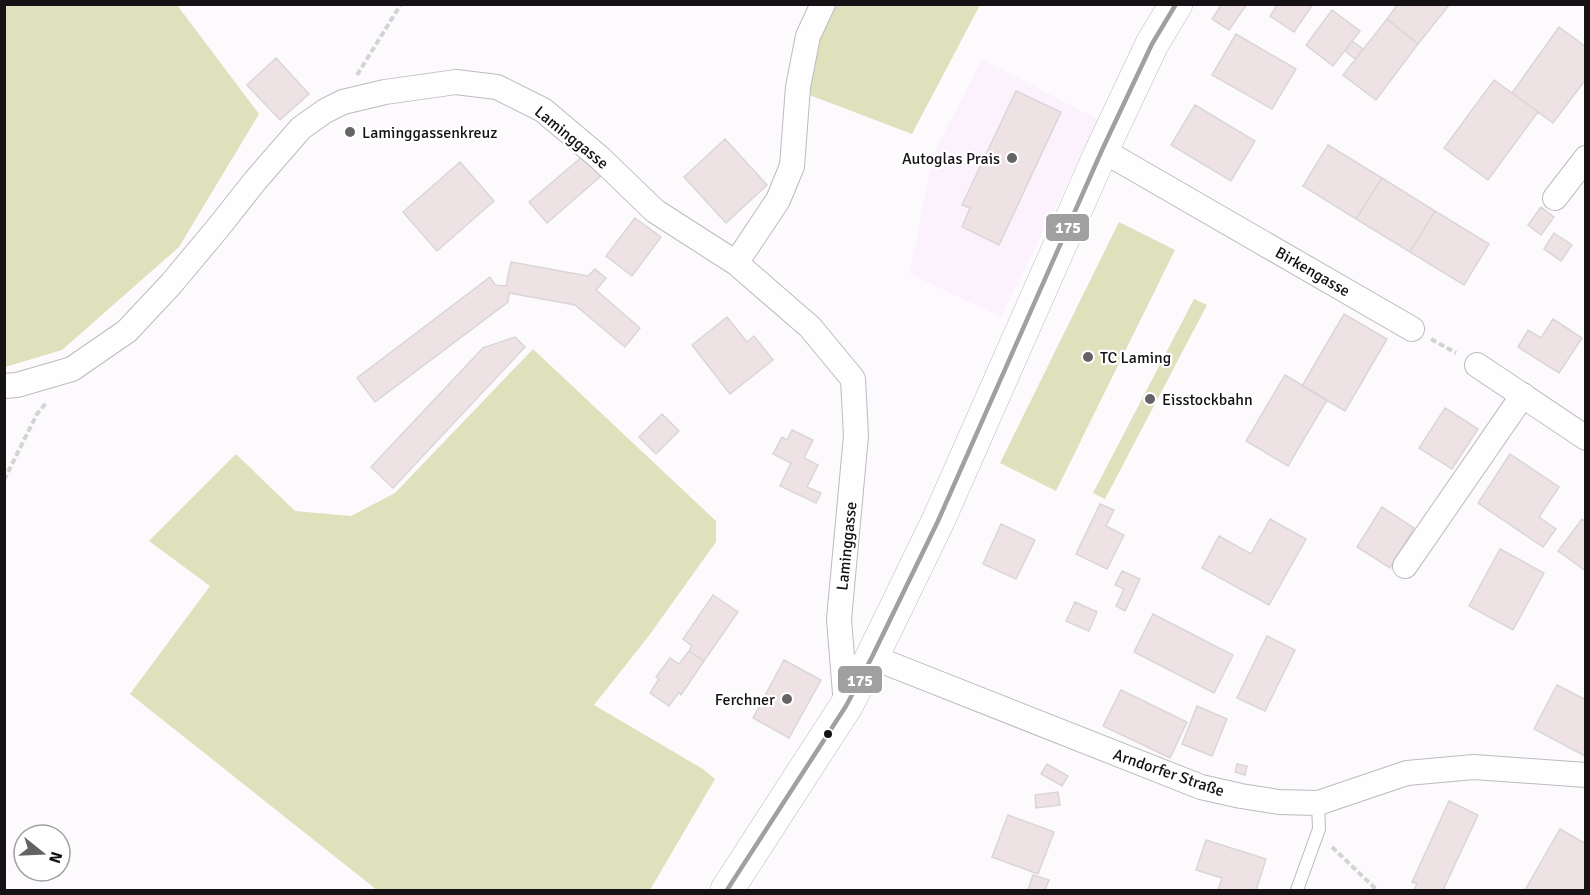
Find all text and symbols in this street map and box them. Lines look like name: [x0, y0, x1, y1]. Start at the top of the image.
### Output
street label: Laminggasse: [530, 102, 612, 174]
place label: Laminggassenkreuz: [362, 123, 497, 143]
marker: Laminggassenkreuz: [343, 125, 357, 139]
place label: Autoglas Prais: [902, 149, 1000, 169]
marker: Autoglas Prais: [1005, 151, 1019, 165]
line badge: 175: [1045, 213, 1090, 242]
text: 175: [1055, 218, 1081, 238]
street label: Birkengasse: [1272, 242, 1353, 301]
place label: TC Laming: [1100, 348, 1171, 368]
marker: TC Laming: [1081, 350, 1095, 364]
place label: Eisstockbahn: [1162, 390, 1253, 410]
marker: Eisstockbahn: [1143, 392, 1157, 406]
street label: Laminggasse: [832, 501, 862, 591]
line badge: 175: [837, 665, 883, 694]
text: 175: [847, 671, 873, 691]
place label: Ferchner: [715, 690, 775, 710]
marker: Ferchner: [780, 692, 794, 706]
unlabelled marker: [822, 728, 834, 740]
street label: Arndorfer Straße: [1110, 745, 1227, 801]
north arrow: [12, 823, 72, 883]
text: N: [44, 849, 67, 866]

